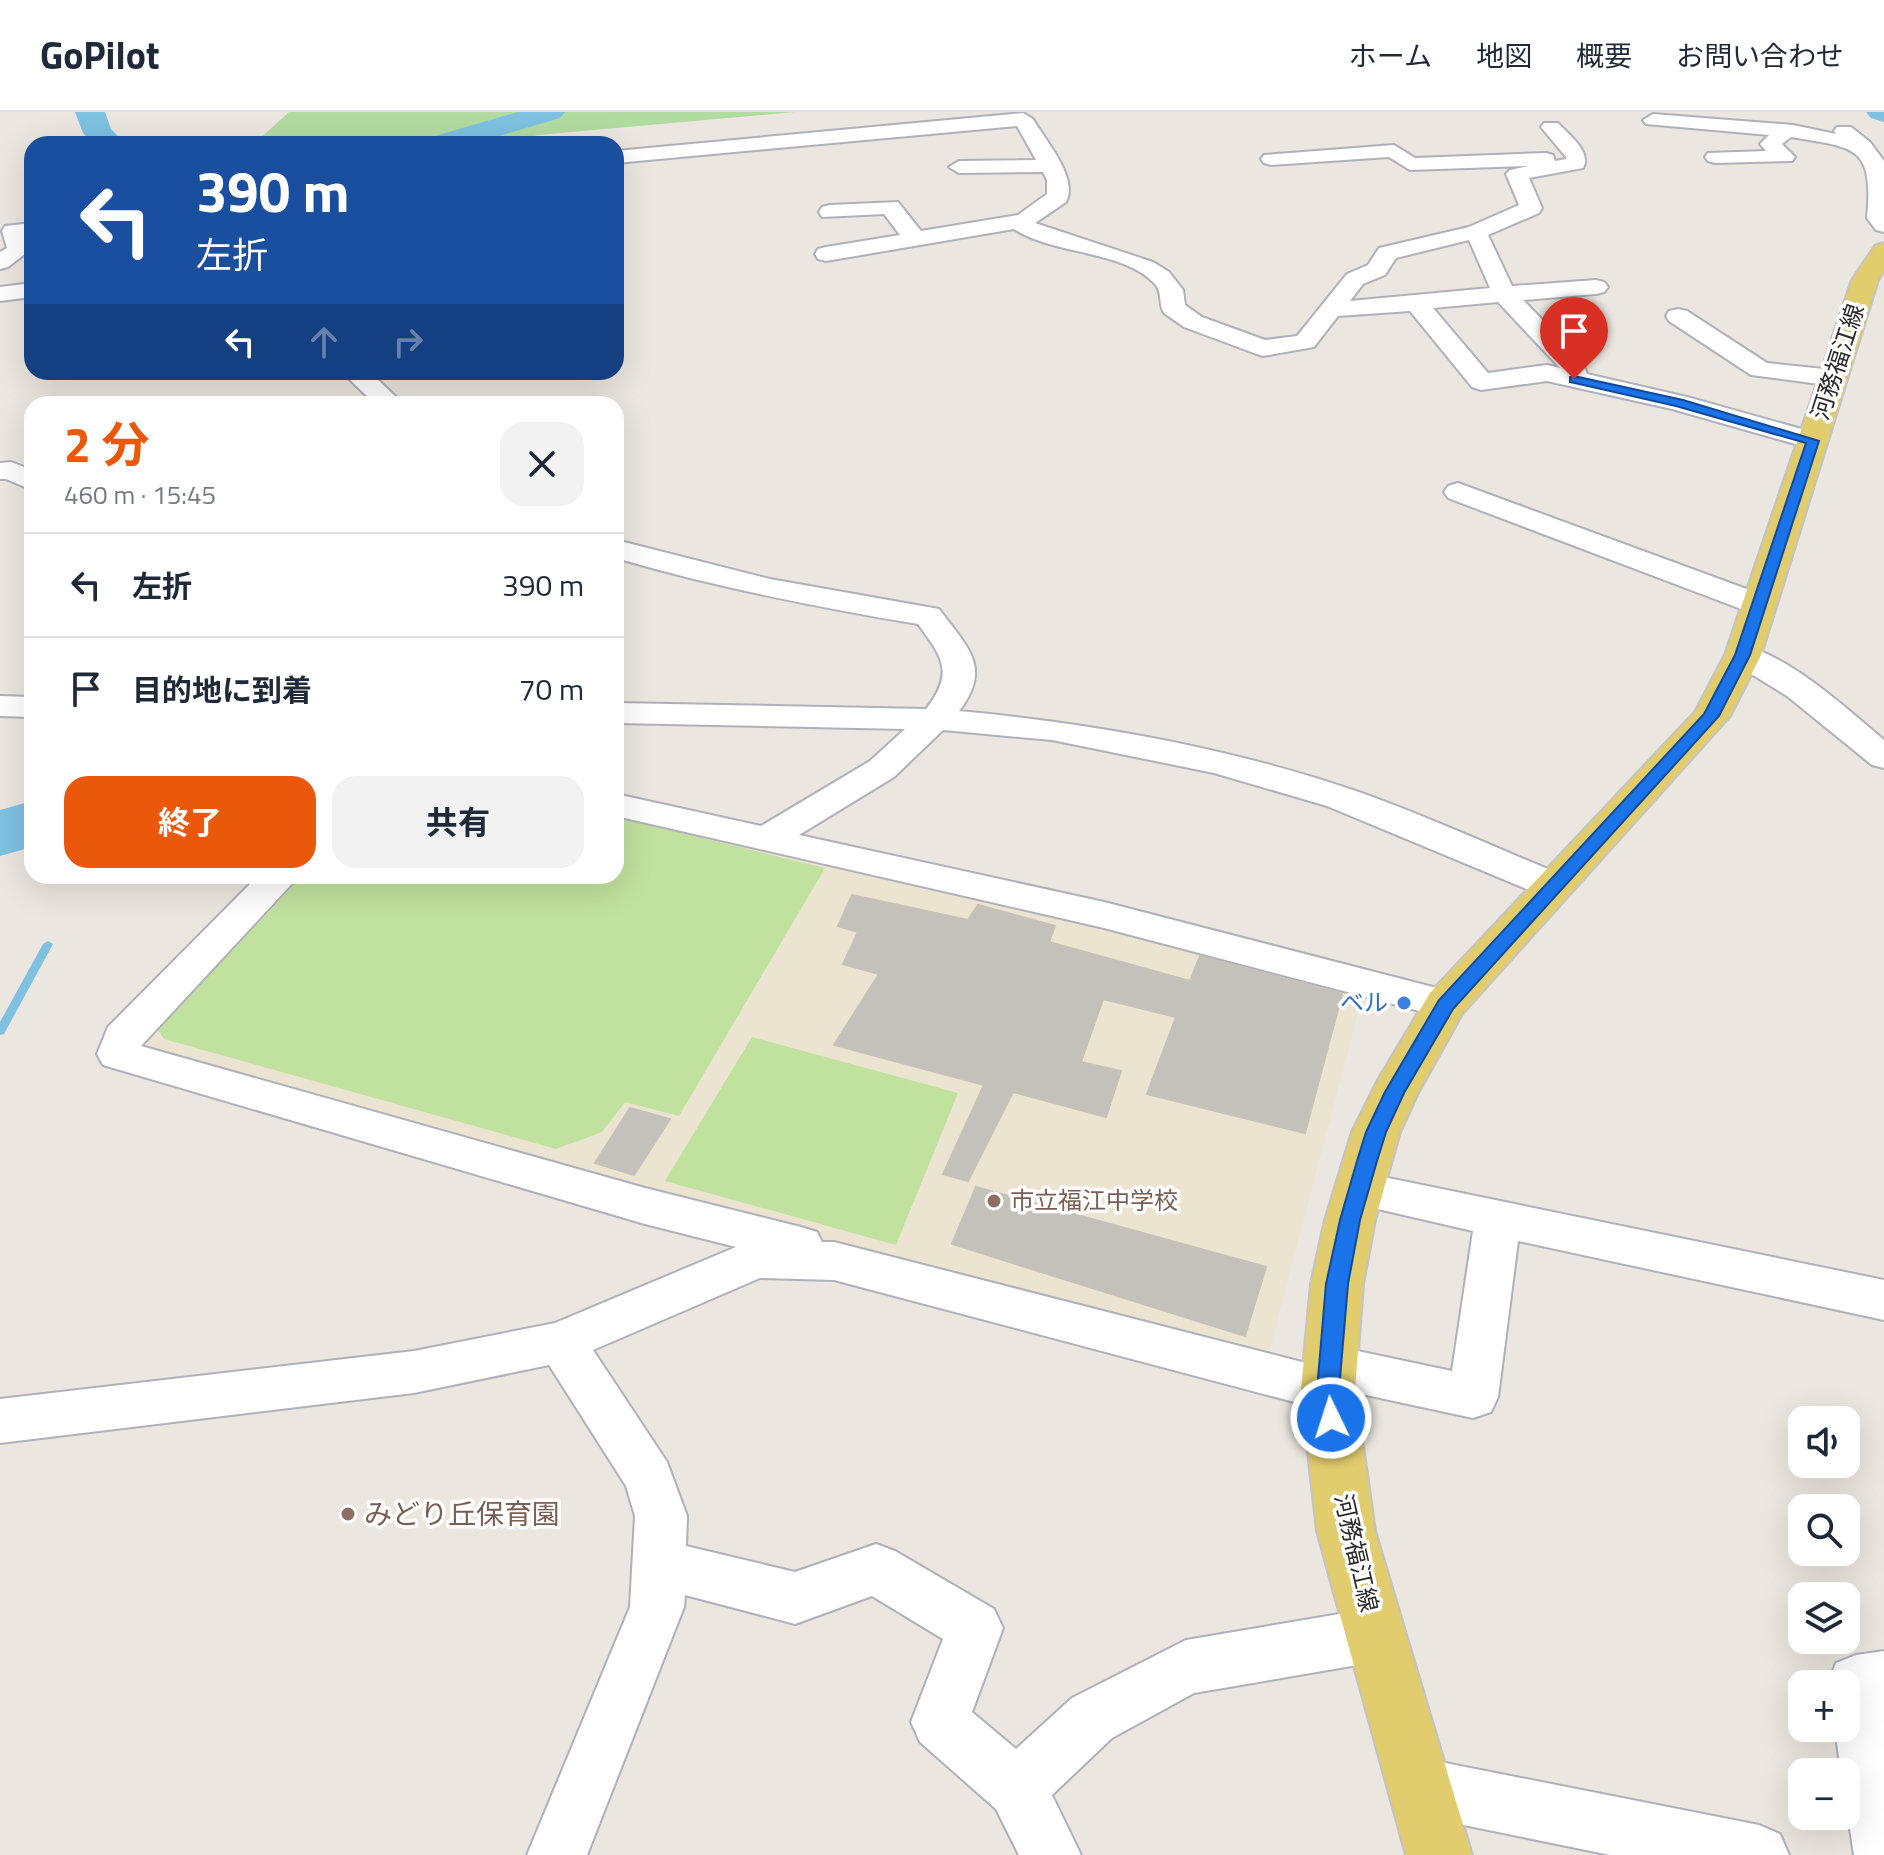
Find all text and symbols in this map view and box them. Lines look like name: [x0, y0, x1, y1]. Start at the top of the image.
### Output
text: GoPilot: [40, 26, 160, 84]
text: ホーム: [1349, 34, 1432, 77]
text: 地図: [1476, 34, 1532, 77]
text: 概要: [1576, 34, 1632, 77]
text: お問い合わせ: [1676, 34, 1844, 77]
text: 390 m: [196, 149, 349, 234]
icon: left: [64, 168, 168, 272]
text: 左折: [196, 227, 268, 282]
pin: [1540, 297, 1608, 379]
street label: 河務福江線: [1801, 299, 1873, 424]
icon: arrive: [1552, 309, 1596, 353]
icon: left: [218, 320, 262, 364]
icon: ahead: [302, 320, 346, 364]
icon: right: [386, 320, 430, 364]
text: 2 分: [64, 408, 149, 481]
button: close: [500, 422, 584, 506]
text: 460 m · 15:45: [64, 475, 216, 514]
text: 390 m: [502, 562, 584, 608]
icon: left: [64, 563, 108, 607]
text: 左折: [132, 563, 192, 609]
text: 70 m: [519, 666, 584, 712]
icon: arrive: [64, 667, 108, 711]
text: 目的地に到着: [132, 667, 312, 713]
button: 終了: [64, 776, 316, 868]
button: 共有: [332, 776, 584, 868]
place label: ベル: [1340, 984, 1388, 1020]
marker: ベル: [1395, 994, 1413, 1012]
place label: 市立福江中学校: [1010, 1182, 1178, 1218]
marker: 市立福江中学校: [985, 1192, 1003, 1210]
position arrow: [1289, 1376, 1373, 1460]
map controls: [1788, 1406, 1860, 1830]
button: sound: [1788, 1406, 1860, 1478]
street label: 河務福江線: [1326, 1490, 1388, 1615]
place label: みどり丘保育園: [364, 1492, 560, 1535]
button: search: [1788, 1494, 1860, 1566]
marker: みどり丘保育園: [339, 1505, 357, 1523]
button: layers: [1788, 1582, 1860, 1654]
button: +: [1788, 1670, 1860, 1742]
button: −: [1788, 1758, 1860, 1830]

